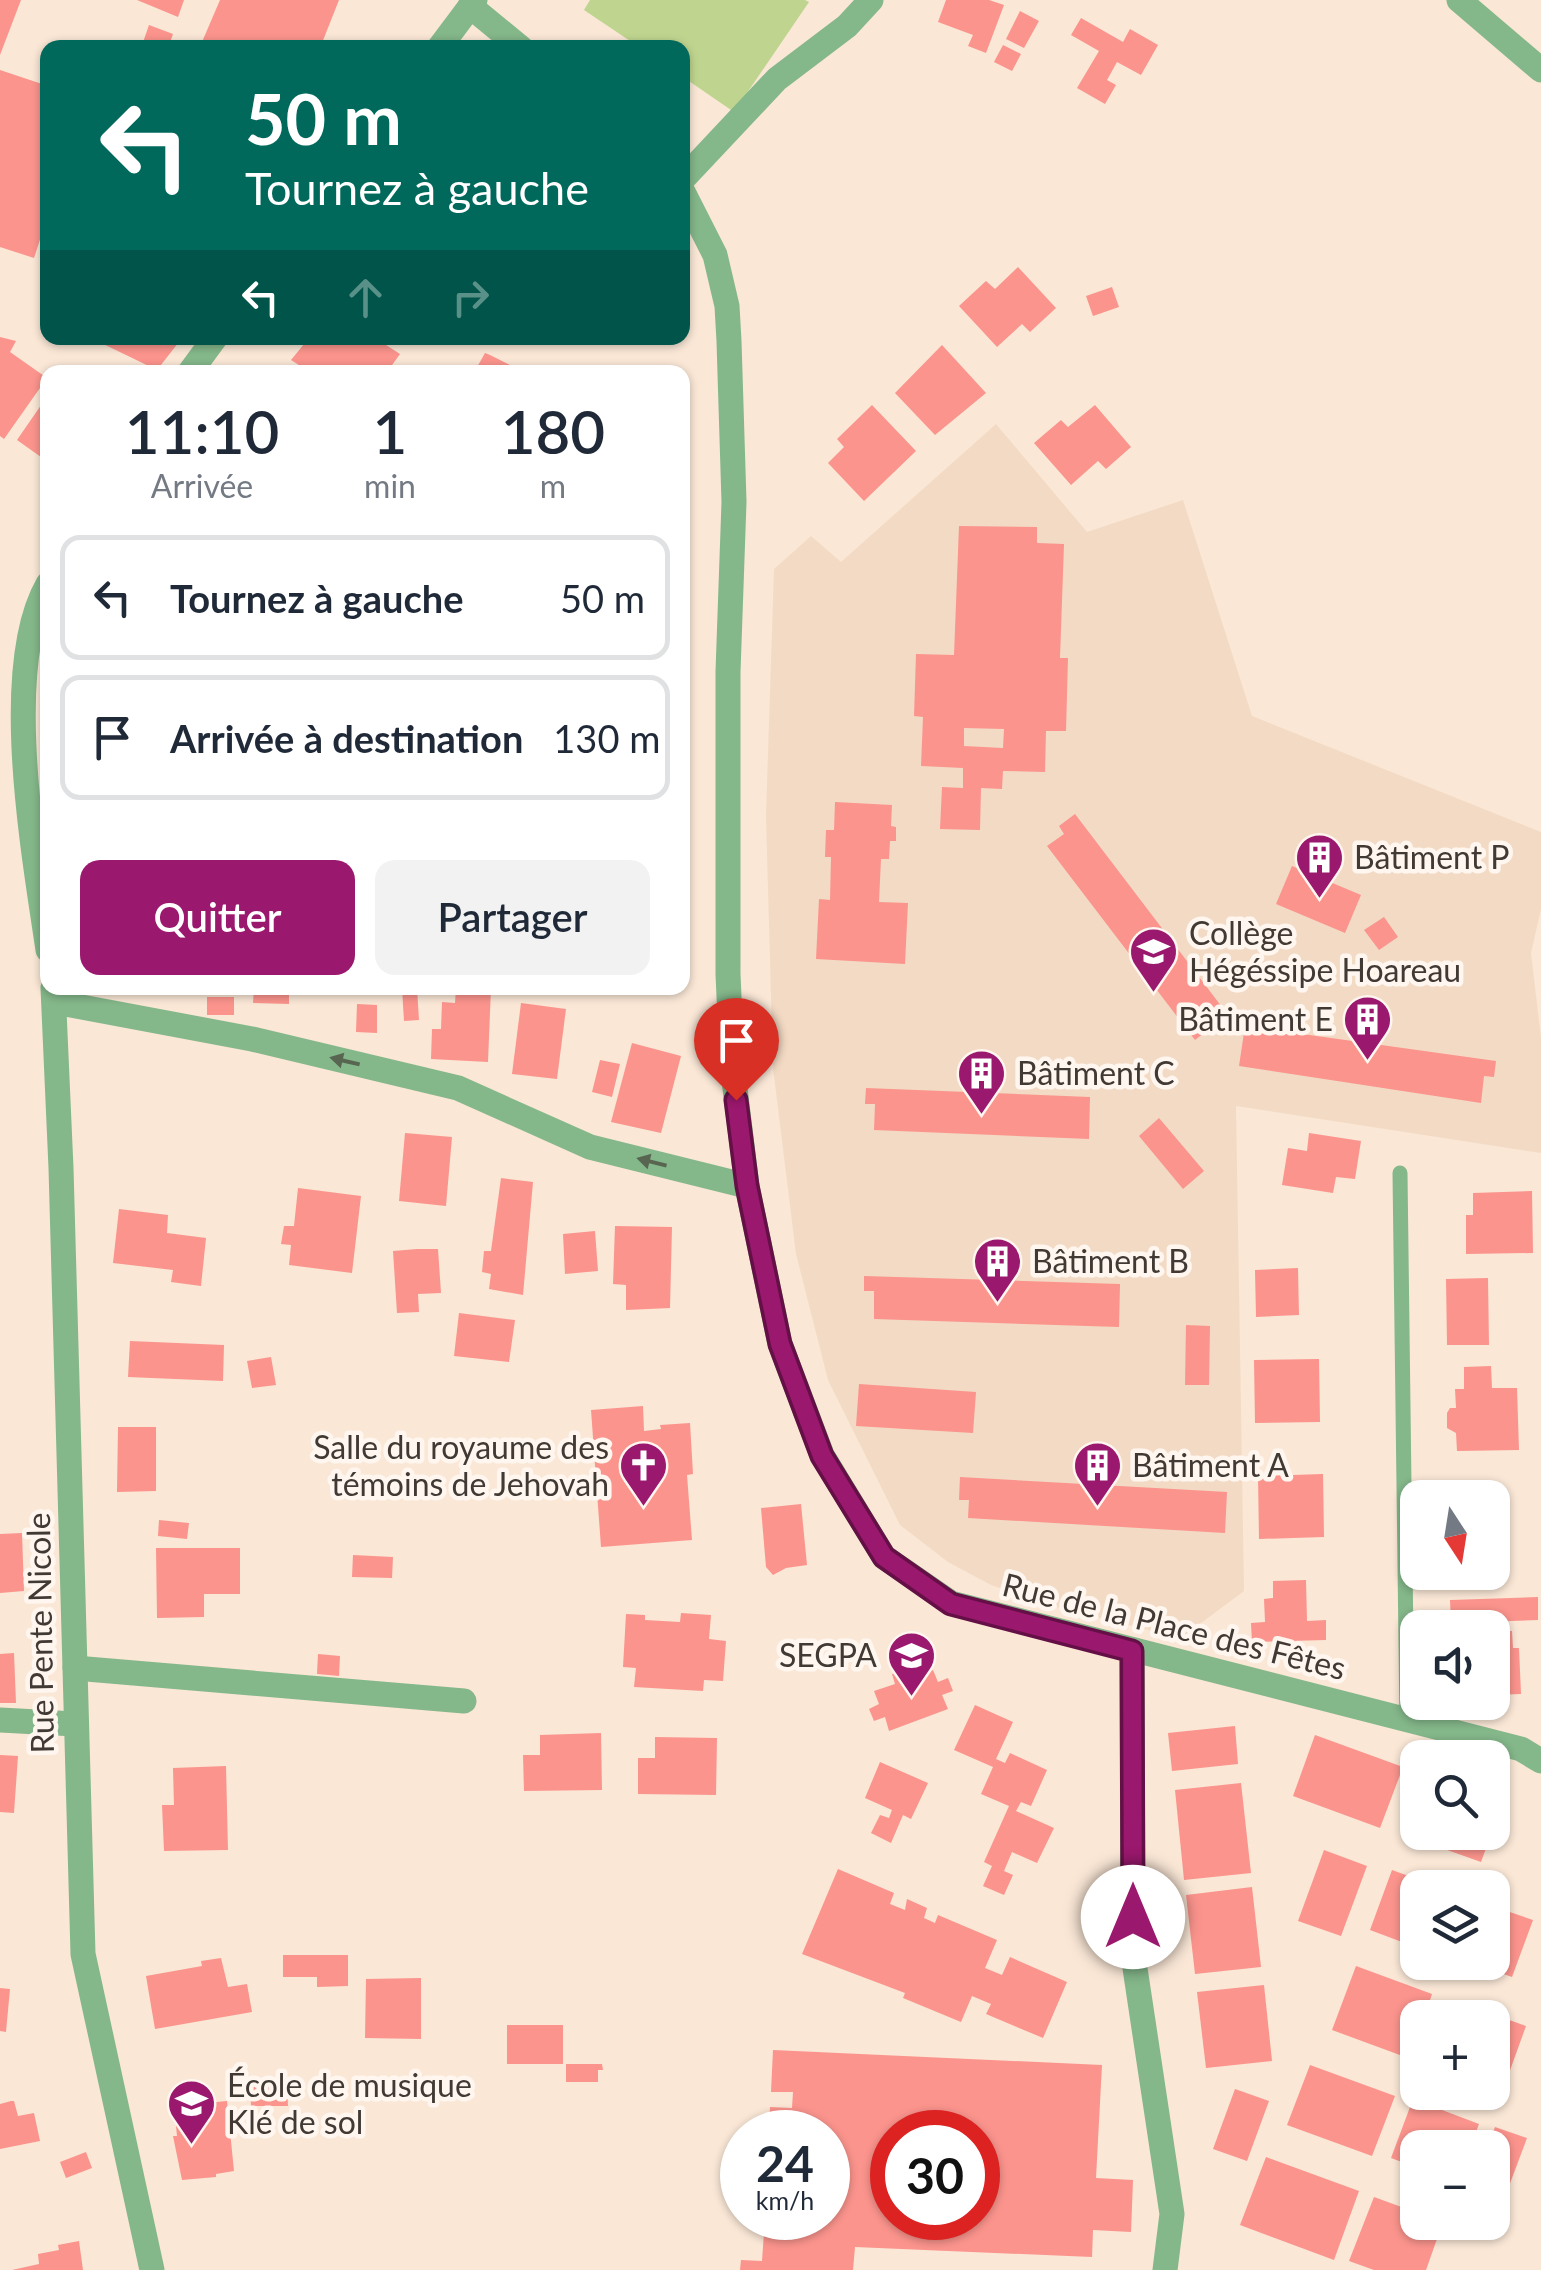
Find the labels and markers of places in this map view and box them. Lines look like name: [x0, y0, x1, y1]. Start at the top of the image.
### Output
building icon: Bâtiment P: [1293, 832, 1345, 900]
place label: Bâtiment P: [1354, 837, 1510, 876]
place label: Collège Hégéssipe Hoareau: [1189, 913, 1461, 989]
school or university icon: Collège Hégéssipe Hoareau: [1128, 926, 1180, 994]
building icon: Bâtiment E: [1342, 994, 1394, 1062]
pin: [694, 998, 779, 1101]
place label: Bâtiment E: [1178, 999, 1333, 1038]
building icon: Bâtiment C: [956, 1048, 1008, 1116]
place label: Bâtiment C: [1017, 1053, 1175, 1092]
building icon: Bâtiment B: [971, 1236, 1023, 1304]
place label: Bâtiment B: [1032, 1241, 1189, 1280]
place label: Salle du royaume des témoins de Jehovah: [313, 1427, 609, 1503]
church icon: Salle du royaume des témoins de Jehovah: [618, 1440, 670, 1508]
building icon: Bâtiment A: [1071, 1440, 1123, 1508]
place label: Bâtiment A: [1132, 1445, 1289, 1484]
school or university icon: SEGPA: [886, 1630, 938, 1698]
place label: SEGPA: [779, 1635, 877, 1674]
place label: École de musique Klé de sol: [227, 2065, 472, 2141]
school or university icon: École de musique Klé de sol: [166, 2078, 218, 2146]

